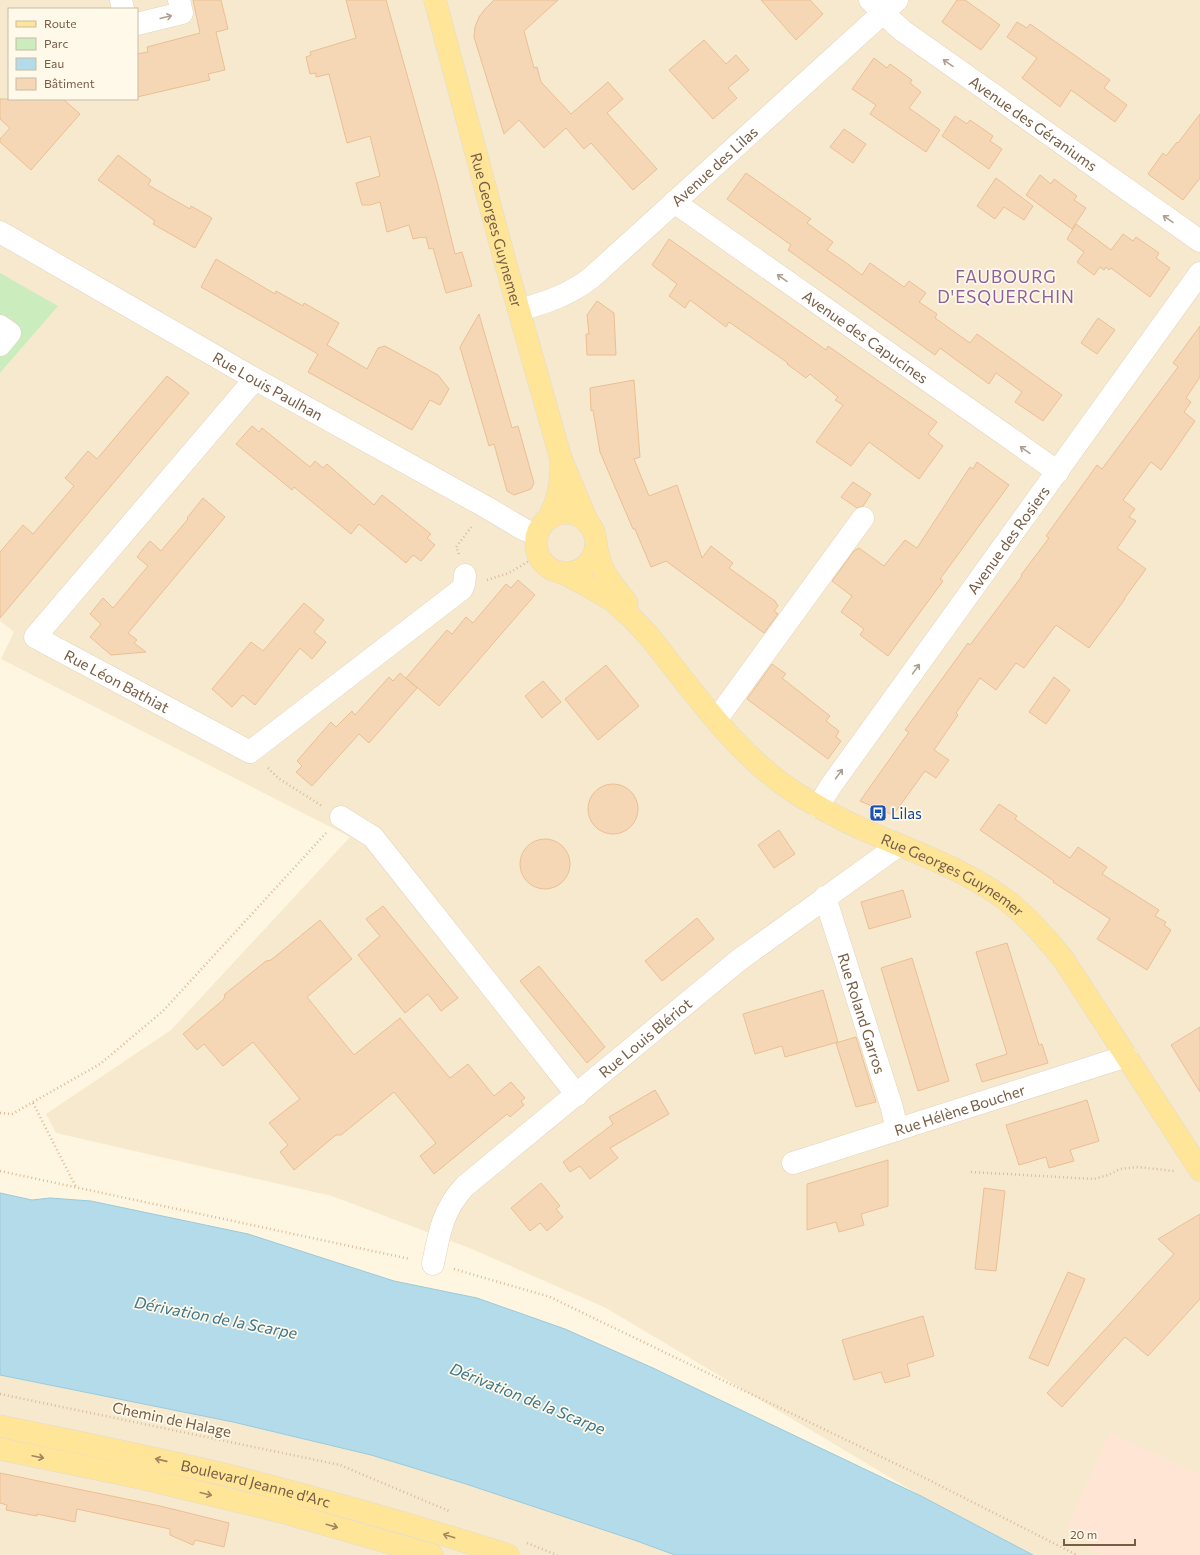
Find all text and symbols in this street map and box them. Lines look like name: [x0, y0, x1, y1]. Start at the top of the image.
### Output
legend: [8, 8, 138, 100]
one-way arrow: [159, 13, 172, 20]
text: Route: [44, 16, 77, 30]
text: Parc: [44, 36, 68, 50]
text: Eau: [44, 56, 64, 70]
one-way arrow: [943, 59, 954, 67]
street label: Avenue des Géraniums: [966, 72, 1101, 175]
text: Bâtiment: [44, 76, 95, 90]
street label: Avenue des Lilas: [668, 122, 761, 210]
street label: Rue Georges Guynemer: [467, 151, 526, 309]
one-way arrow: [1163, 215, 1174, 223]
district label: FAUBOURG D'ESQUERCHIN: [937, 266, 1075, 307]
one-way arrow: [777, 274, 788, 282]
street label: Avenue des Capucines: [799, 286, 932, 387]
street label: Rue Louis Paulhan: [210, 348, 326, 424]
one-way arrow: [1020, 446, 1031, 455]
street label: Avenue des Rosiers: [963, 482, 1053, 597]
street label: Rue Léon Bathiat: [61, 645, 172, 716]
one-way arrow: [912, 664, 920, 675]
one-way arrow: [835, 769, 844, 780]
bus stop icon: Lilas: [868, 803, 888, 823]
place label: Lilas: [891, 804, 922, 822]
street label: Rue Georges Guynemer: [879, 830, 1028, 920]
street label: Rue Roland Garros: [834, 951, 890, 1076]
street label: Rue Louis Blériot: [595, 994, 695, 1081]
street label: Rue Hélène Boucher: [892, 1080, 1027, 1139]
water label: Dérivation de la Scarpe: [133, 1292, 300, 1342]
water label: Dérivation de la Scarpe: [448, 1358, 609, 1438]
street label: Chemin de Halage: [111, 1398, 233, 1440]
one-way arrow: [31, 1453, 44, 1461]
one-way arrow: [155, 1456, 168, 1464]
street label: Boulevard Jeanne d'Arc: [179, 1456, 333, 1511]
one-way arrow: [199, 1490, 212, 1498]
scale bar: [1064, 1521, 1135, 1547]
one-way arrow: [325, 1522, 338, 1530]
text: 20 m: [1070, 1527, 1097, 1541]
one-way arrow: [443, 1532, 456, 1539]

